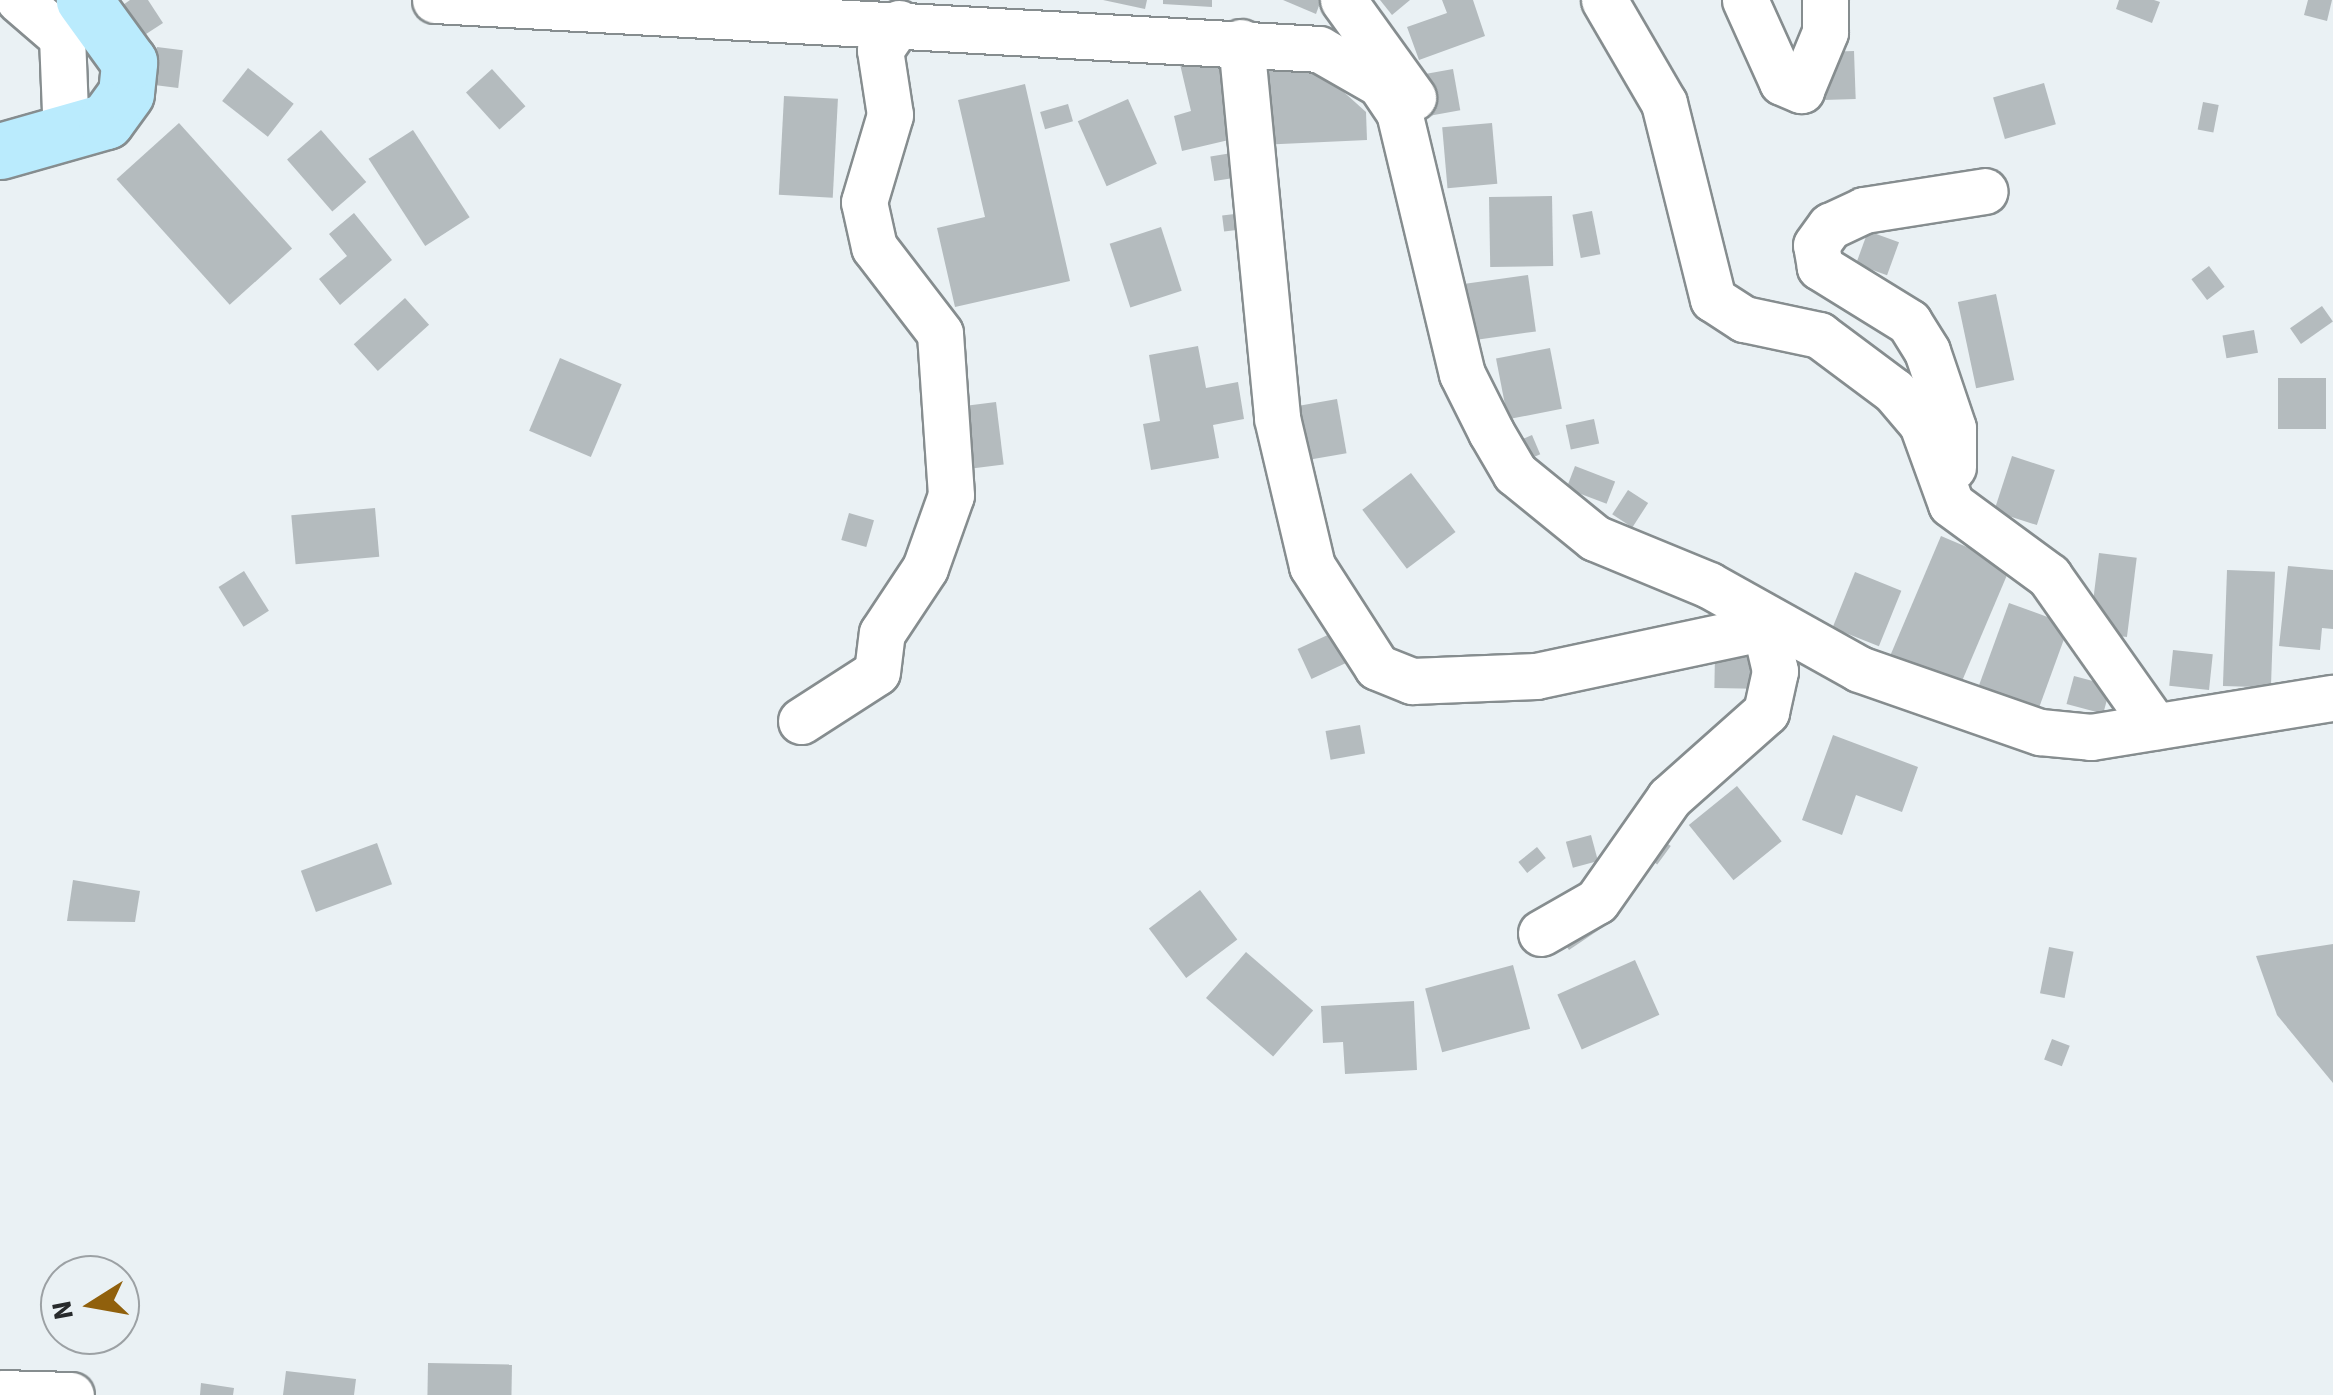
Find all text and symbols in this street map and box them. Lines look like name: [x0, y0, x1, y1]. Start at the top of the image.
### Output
north arrow: [40, 1255, 140, 1355]
text: N: [41, 1297, 84, 1323]

